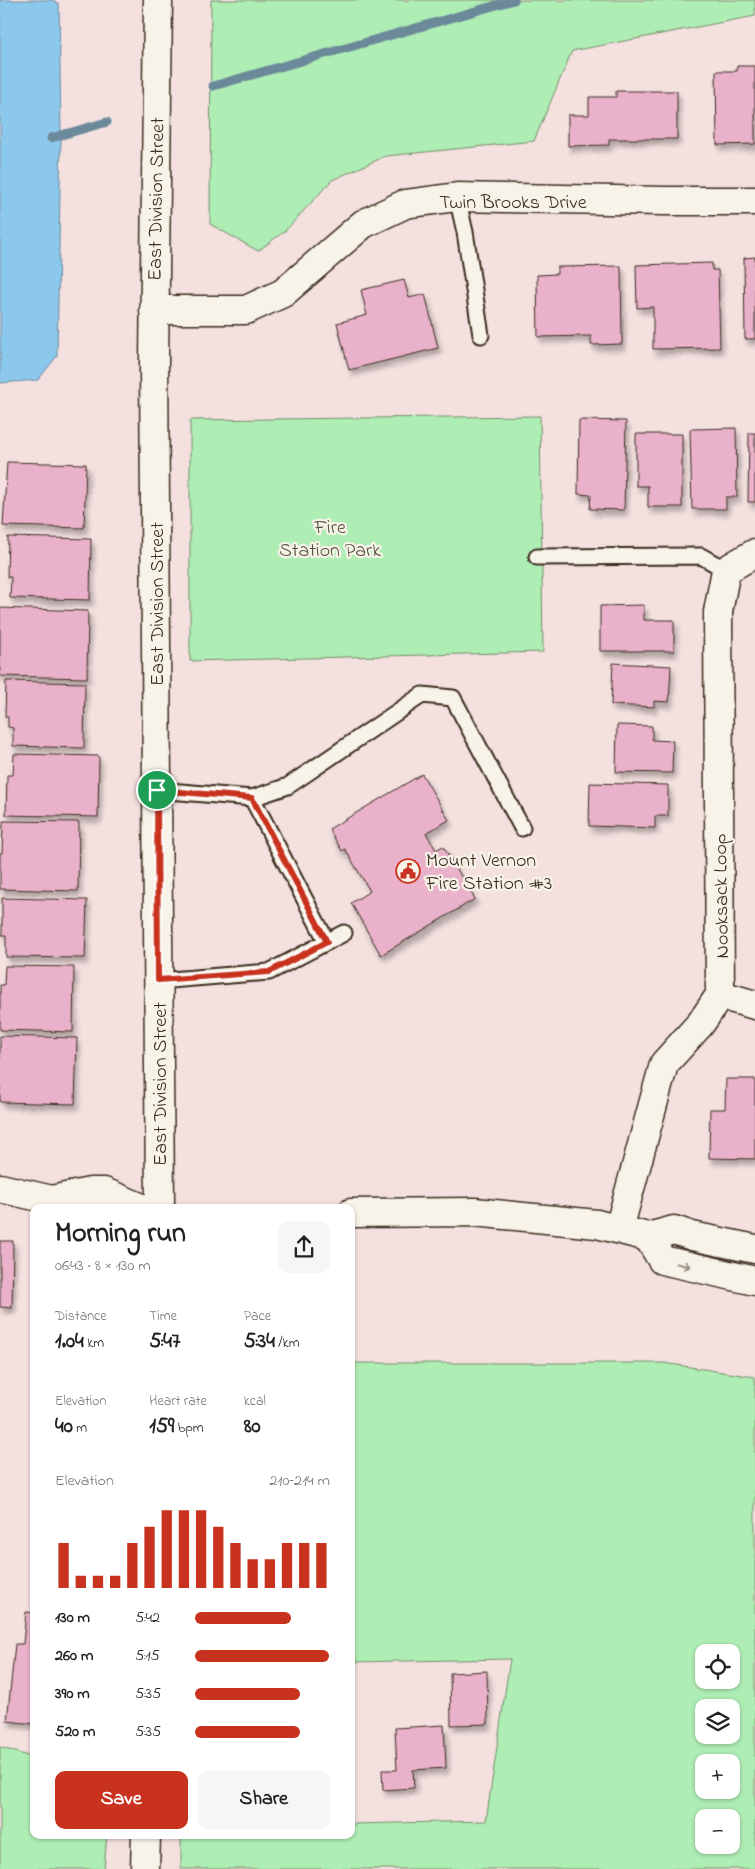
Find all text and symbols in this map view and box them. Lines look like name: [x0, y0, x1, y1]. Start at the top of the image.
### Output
street label: East Division Street: [142, 117, 173, 281]
street label: Twin Brooks Drive: [439, 189, 587, 218]
park label: Fire Station Park: [279, 514, 381, 566]
street label: East Division Street: [144, 522, 173, 686]
pin: [136, 769, 178, 811]
icon: arrive: [143, 776, 171, 804]
street label: Nooksack Loop: [707, 833, 738, 959]
place label: Mount Vernon Fire Station #3: [425, 847, 552, 899]
public building icon: Mount Vernon Fire Station #3: [395, 858, 421, 884]
street label: East Division Street: [147, 1002, 176, 1166]
text: Morning run: [55, 1214, 186, 1255]
button: share: [278, 1221, 330, 1273]
text: 06:43 · 8 × 130 m: [55, 1254, 151, 1278]
one-way arrow: [674, 1261, 690, 1270]
text: Distance: [55, 1306, 107, 1327]
text: Time: [149, 1306, 177, 1327]
text: Pace: [244, 1306, 271, 1327]
text: 1.04: [55, 1327, 84, 1357]
text: 5:47: [149, 1327, 180, 1357]
text: 5:34: [244, 1327, 275, 1357]
text: km: [84, 1333, 104, 1354]
text: /km: [275, 1333, 300, 1354]
text: Elevation: [55, 1391, 106, 1412]
text: Heart rate: [149, 1391, 207, 1412]
text: kcal: [244, 1391, 266, 1412]
text: 40: [55, 1412, 73, 1442]
text: 159: [149, 1412, 174, 1442]
text: 80: [244, 1412, 261, 1442]
text: m: [73, 1418, 87, 1439]
text: bpm: [174, 1418, 204, 1439]
text: Elevation: [55, 1469, 114, 1493]
text: 210–214 m: [269, 1469, 330, 1493]
text: 130 m: [55, 1606, 90, 1630]
text: 5:42: [135, 1606, 160, 1630]
text: 260 m: [55, 1644, 93, 1668]
text: 5:15: [135, 1644, 160, 1668]
map controls: [695, 1644, 740, 1854]
button: locate: [695, 1644, 740, 1689]
text: 390 m: [55, 1682, 90, 1706]
text: 5:35: [135, 1682, 161, 1706]
button: layers: [695, 1699, 740, 1744]
text: 520 m: [55, 1720, 95, 1744]
text: 5:35: [135, 1720, 161, 1744]
button: +: [695, 1754, 740, 1799]
button: Save: [55, 1771, 188, 1829]
button: Share: [198, 1771, 330, 1829]
button: −: [695, 1809, 740, 1854]

